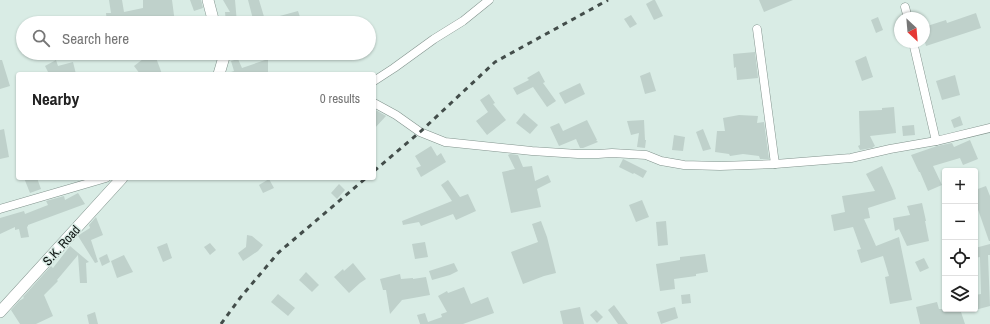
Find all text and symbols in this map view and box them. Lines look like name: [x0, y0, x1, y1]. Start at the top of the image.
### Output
north arrow: [894, 12, 930, 48]
search box: [16, 16, 376, 60]
icon: search: [30, 27, 52, 49]
text: Search here: [62, 28, 129, 49]
text: Nearby: [32, 87, 79, 110]
text: 0 results: [320, 90, 360, 107]
map controls: [942, 168, 978, 312]
button: +: [942, 168, 978, 204]
button: −: [942, 204, 978, 240]
street label: S.K. Road: [39, 222, 84, 269]
button: locate: [942, 240, 978, 276]
button: layers: [942, 276, 978, 312]

